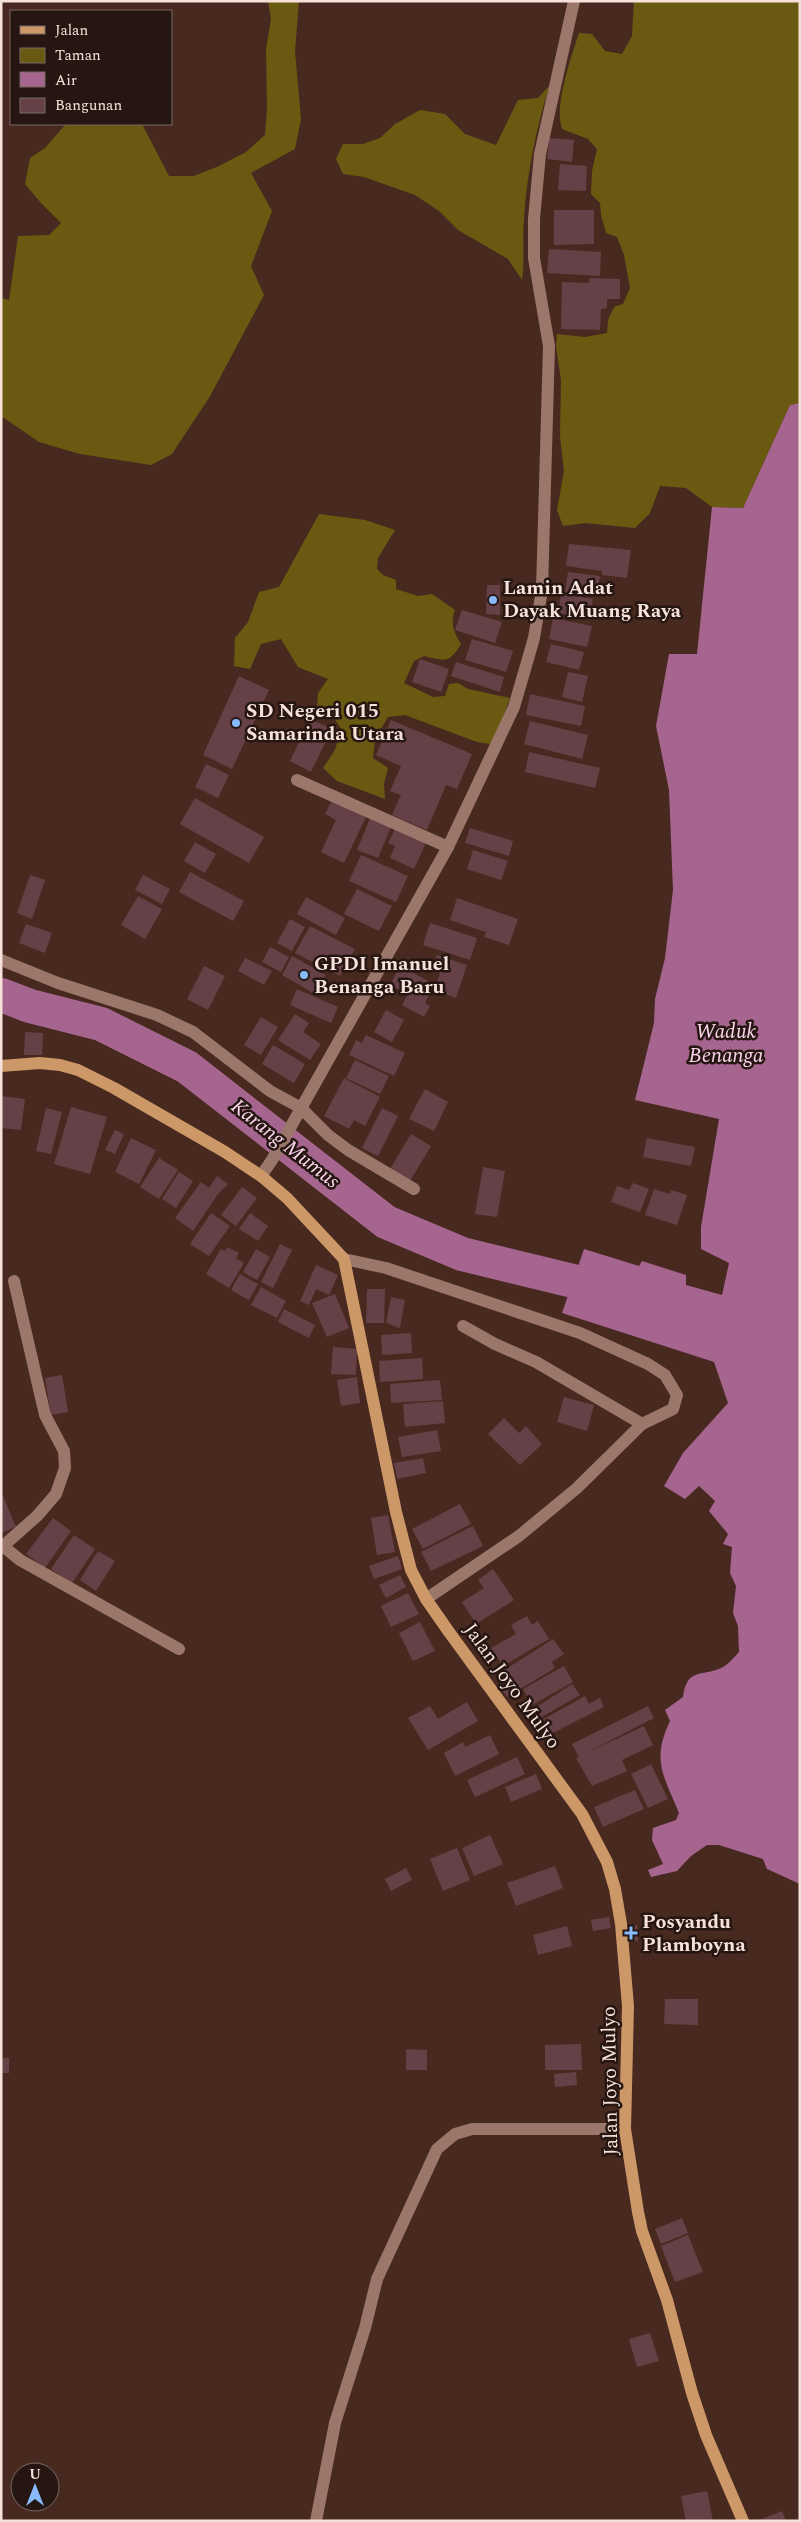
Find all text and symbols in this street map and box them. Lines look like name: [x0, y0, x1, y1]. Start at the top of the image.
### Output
legend: [10, 10, 172, 125]
text: Jalan: [55, 19, 88, 42]
text: Taman: [55, 44, 101, 67]
text: Air: [55, 69, 77, 92]
text: Bangunan: [55, 94, 122, 117]
place label: Lamin Adat Dayak Muang Raya: [503, 573, 682, 626]
marker: Lamin Adat Dayak Muang Raya: [487, 594, 499, 606]
place label: SD Negeri 015 Samarinda Utara: [246, 696, 405, 749]
marker: SD Negeri 015 Samarinda Utara: [230, 717, 242, 729]
place label: GPDI Imanuel Benanga Baru: [314, 949, 449, 1002]
marker: GPDI Imanuel Benanga Baru: [298, 969, 310, 981]
water label: Waduk Benanga: [689, 1016, 764, 1072]
water label: Karang Mumus: [224, 1091, 347, 1197]
street label: Jalan Joyo Mulyo: [456, 1617, 568, 1755]
place label: Posyandu Plamboyna: [642, 1907, 746, 1960]
marker: Posyandu Plamboyna: [624, 1926, 638, 1940]
street label: Jalan Joyo Mulyo: [594, 2006, 626, 2156]
north arrow: [10, 2462, 60, 2512]
text: U: [29, 2464, 41, 2485]

